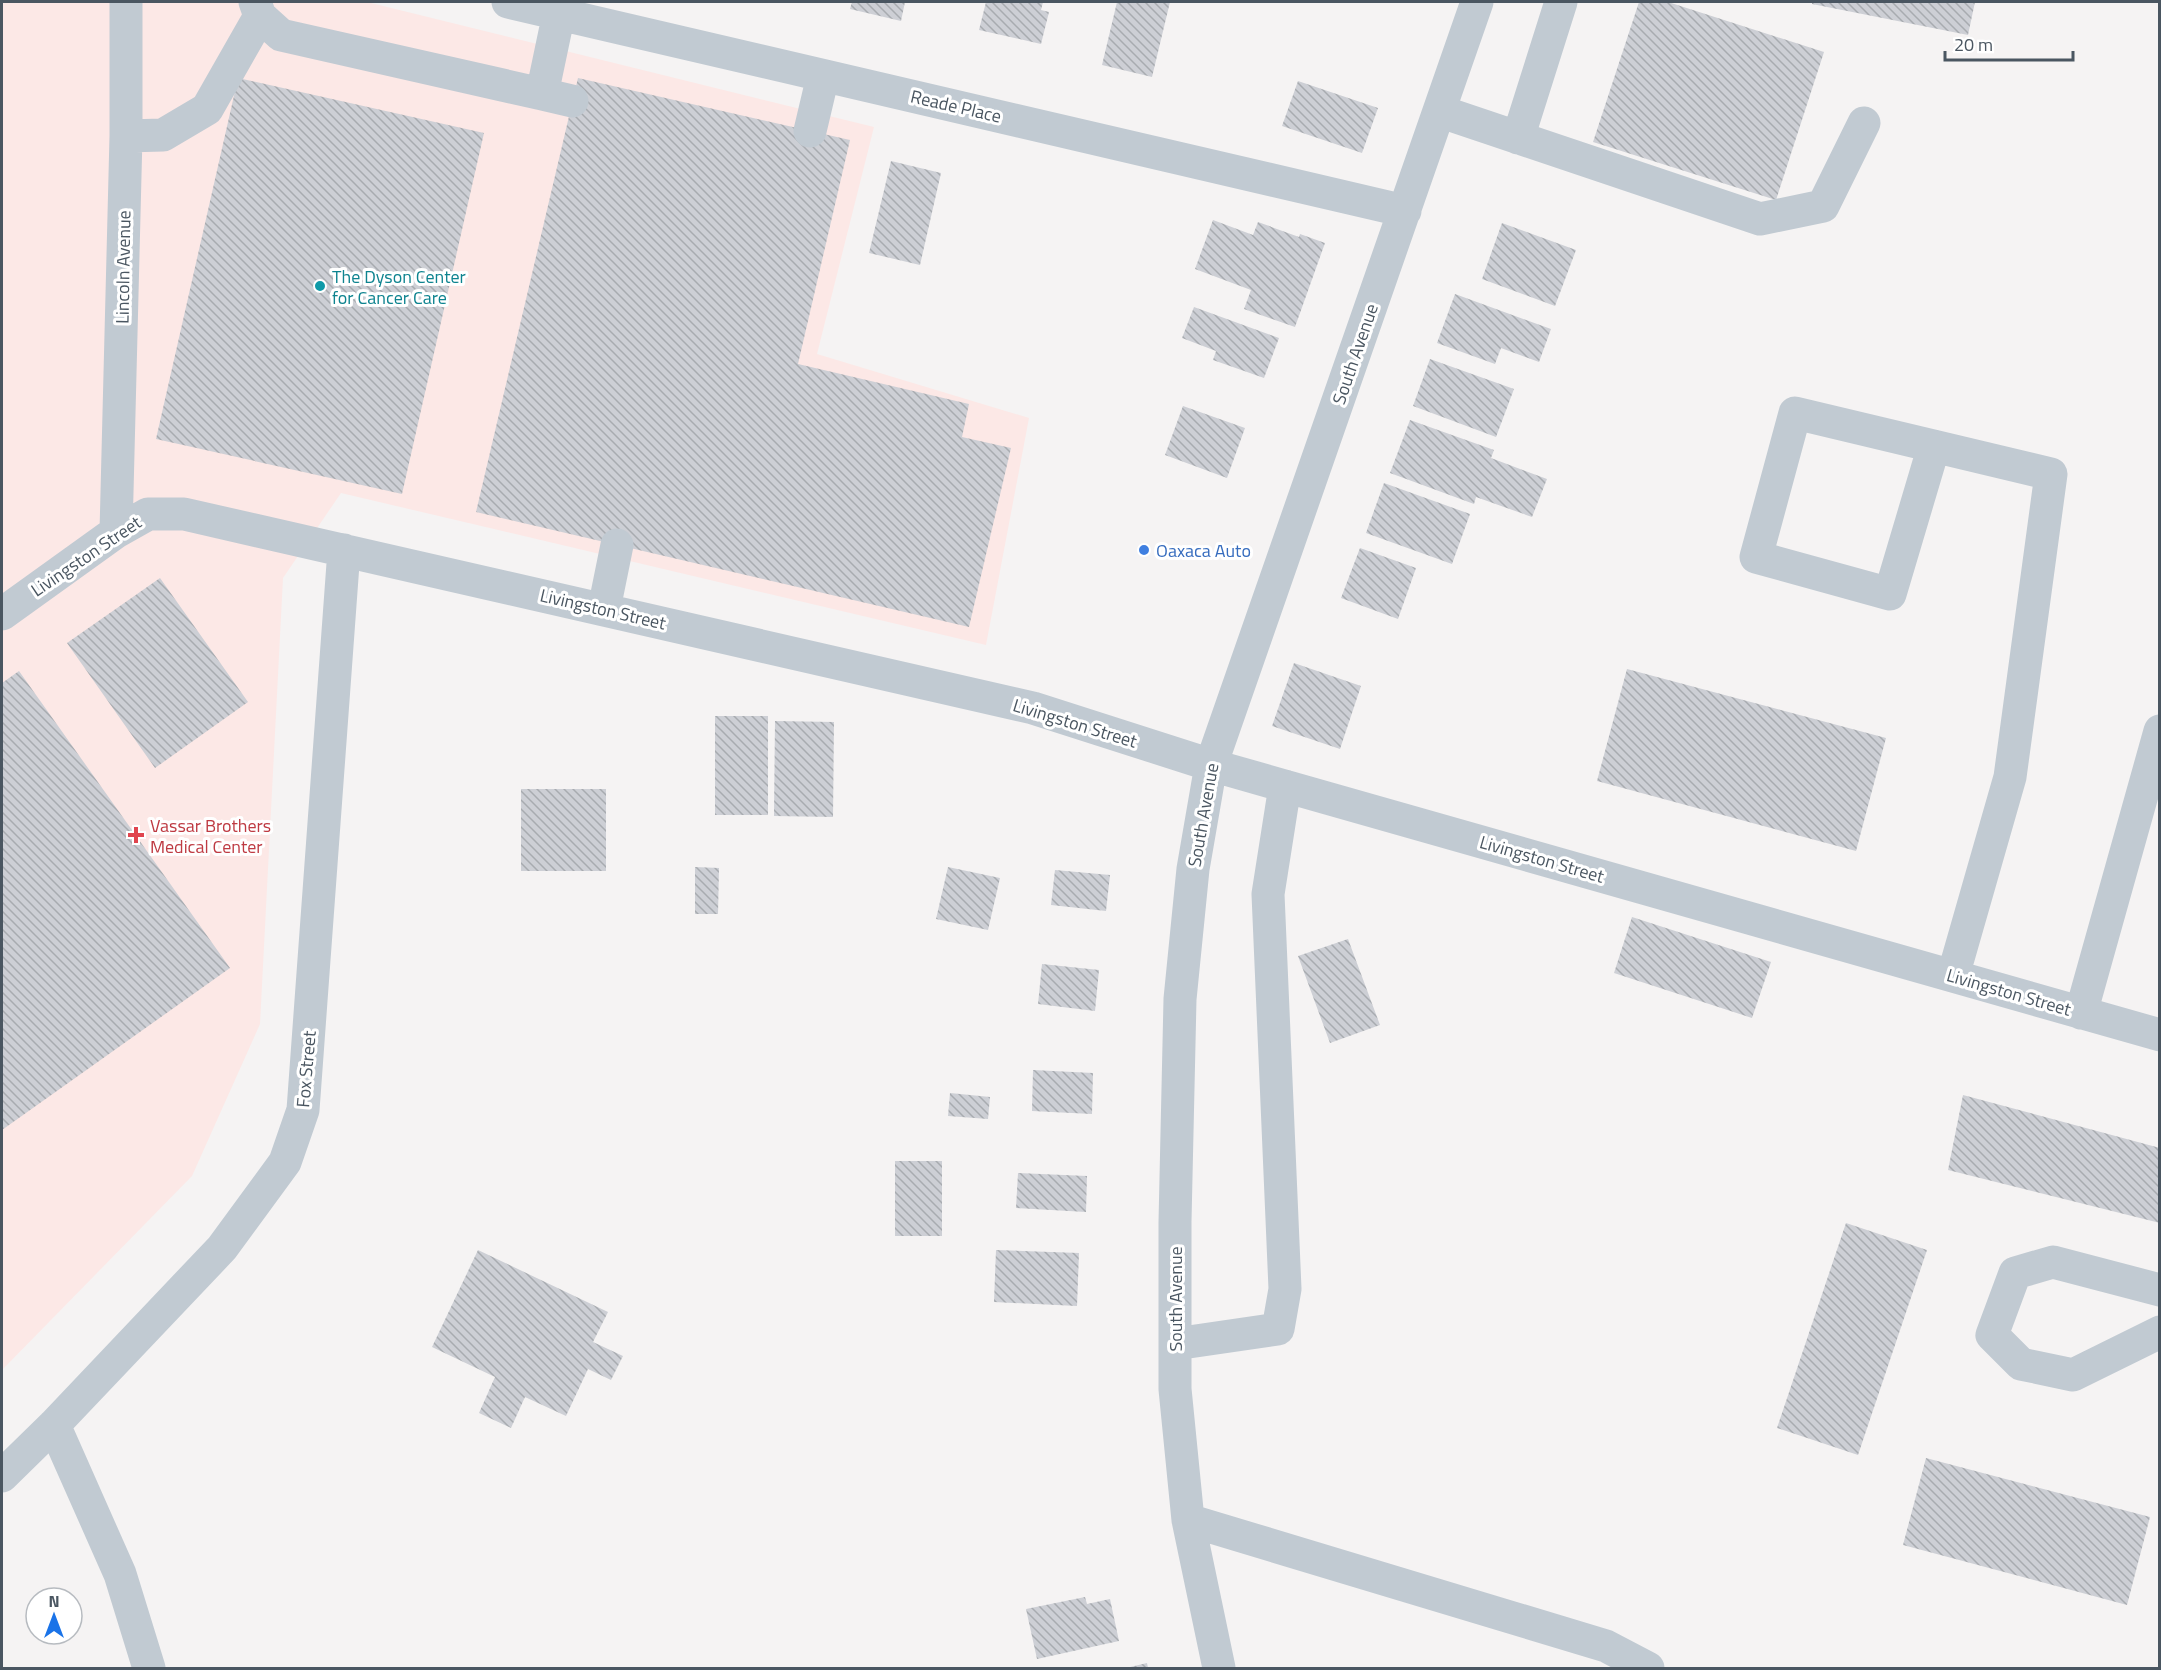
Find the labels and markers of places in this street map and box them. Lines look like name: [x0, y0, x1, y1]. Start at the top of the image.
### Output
place label: The Dyson Center for Cancer Care: [332, 263, 466, 311]
marker: The Dyson Center for Cancer Care: [313, 279, 327, 293]
place label: Oaxaca Auto: [1156, 537, 1251, 564]
marker: Oaxaca Auto: [1137, 543, 1151, 557]
place label: Vassar Brothers Medical Center: [150, 812, 271, 860]
marker: Vassar Brothers Medical Center: [127, 826, 145, 844]

